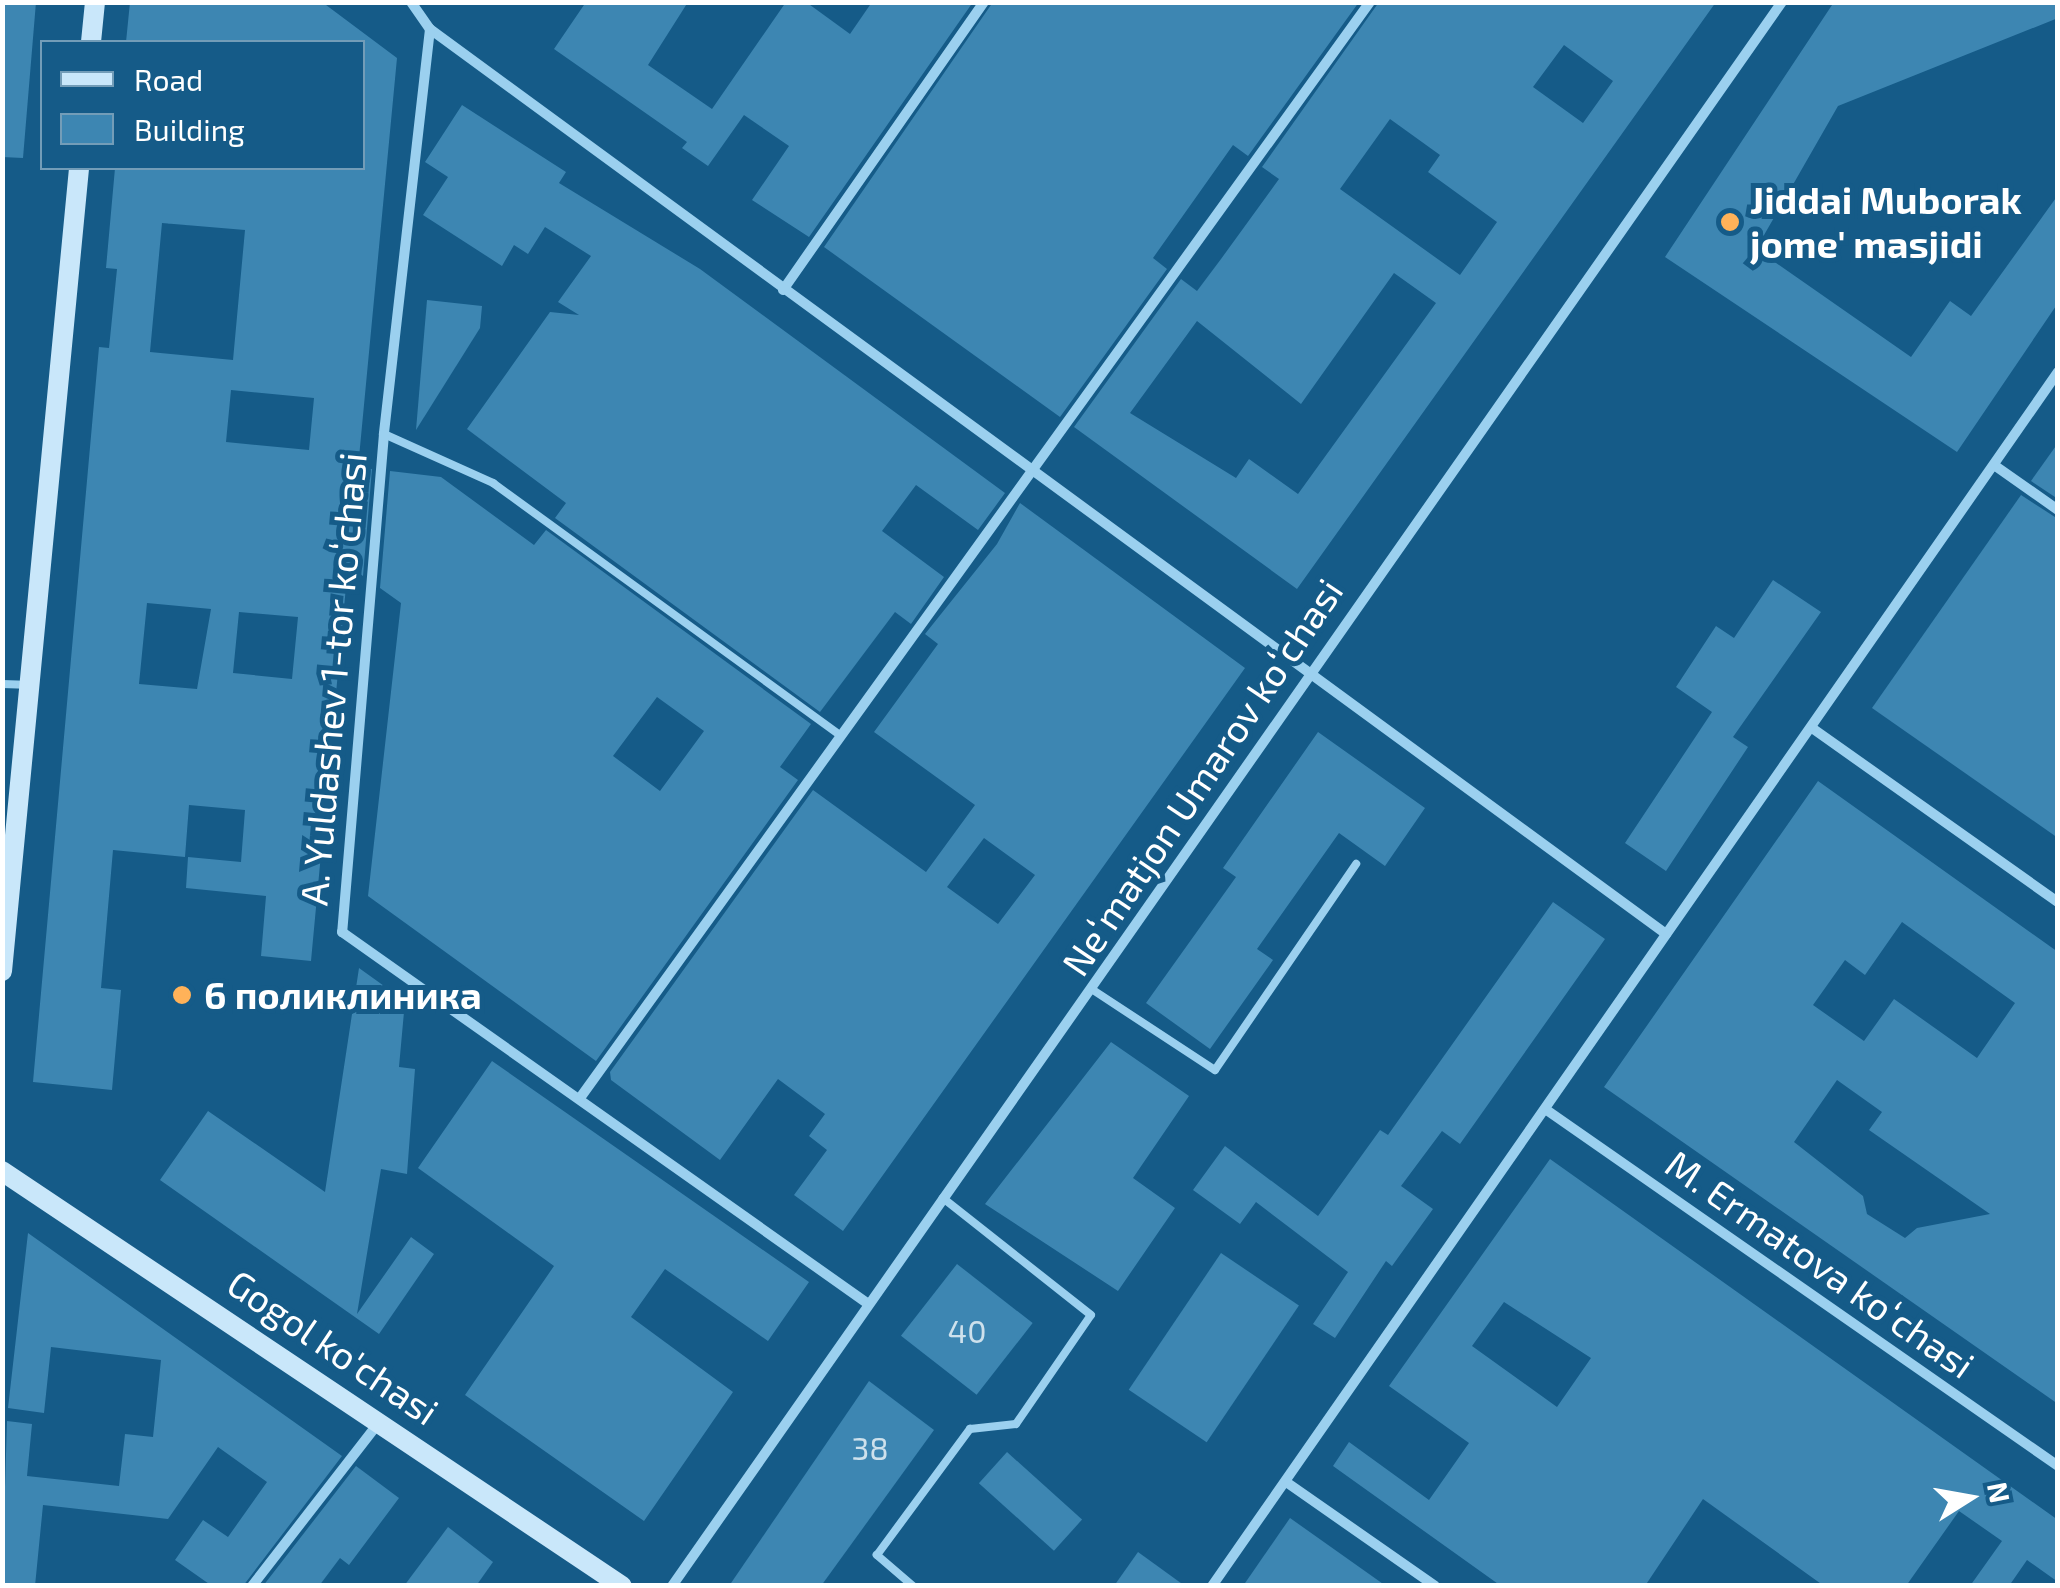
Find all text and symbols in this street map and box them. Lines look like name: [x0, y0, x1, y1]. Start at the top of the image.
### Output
legend: [40, 40, 365, 170]
text: Road: [134, 61, 203, 97]
text: Building: [134, 111, 245, 147]
place label: Jiddai Muborak jome' masjidi: [1750, 177, 2022, 266]
marker: Jiddai Muborak jome' masjidi: [1719, 211, 1741, 233]
street label: A. Yuldashev 1-tor koʻchasi: [290, 449, 376, 909]
street label: Neʻmatjon Umarov koʻchasi: [1052, 570, 1352, 984]
place label: 6 поликлиника: [204, 972, 482, 1018]
marker: 6 поликлиника: [169, 982, 195, 1008]
street label: M. Ermatova koʻchasi: [1657, 1140, 1983, 1388]
street label: Gogol ko'chasi: [219, 1260, 447, 1434]
house number: 40: [948, 1311, 986, 1349]
house number: 38: [851, 1428, 889, 1466]
north arrow: [1920, 1448, 2020, 1548]
text: N: [1981, 1479, 2018, 1505]

